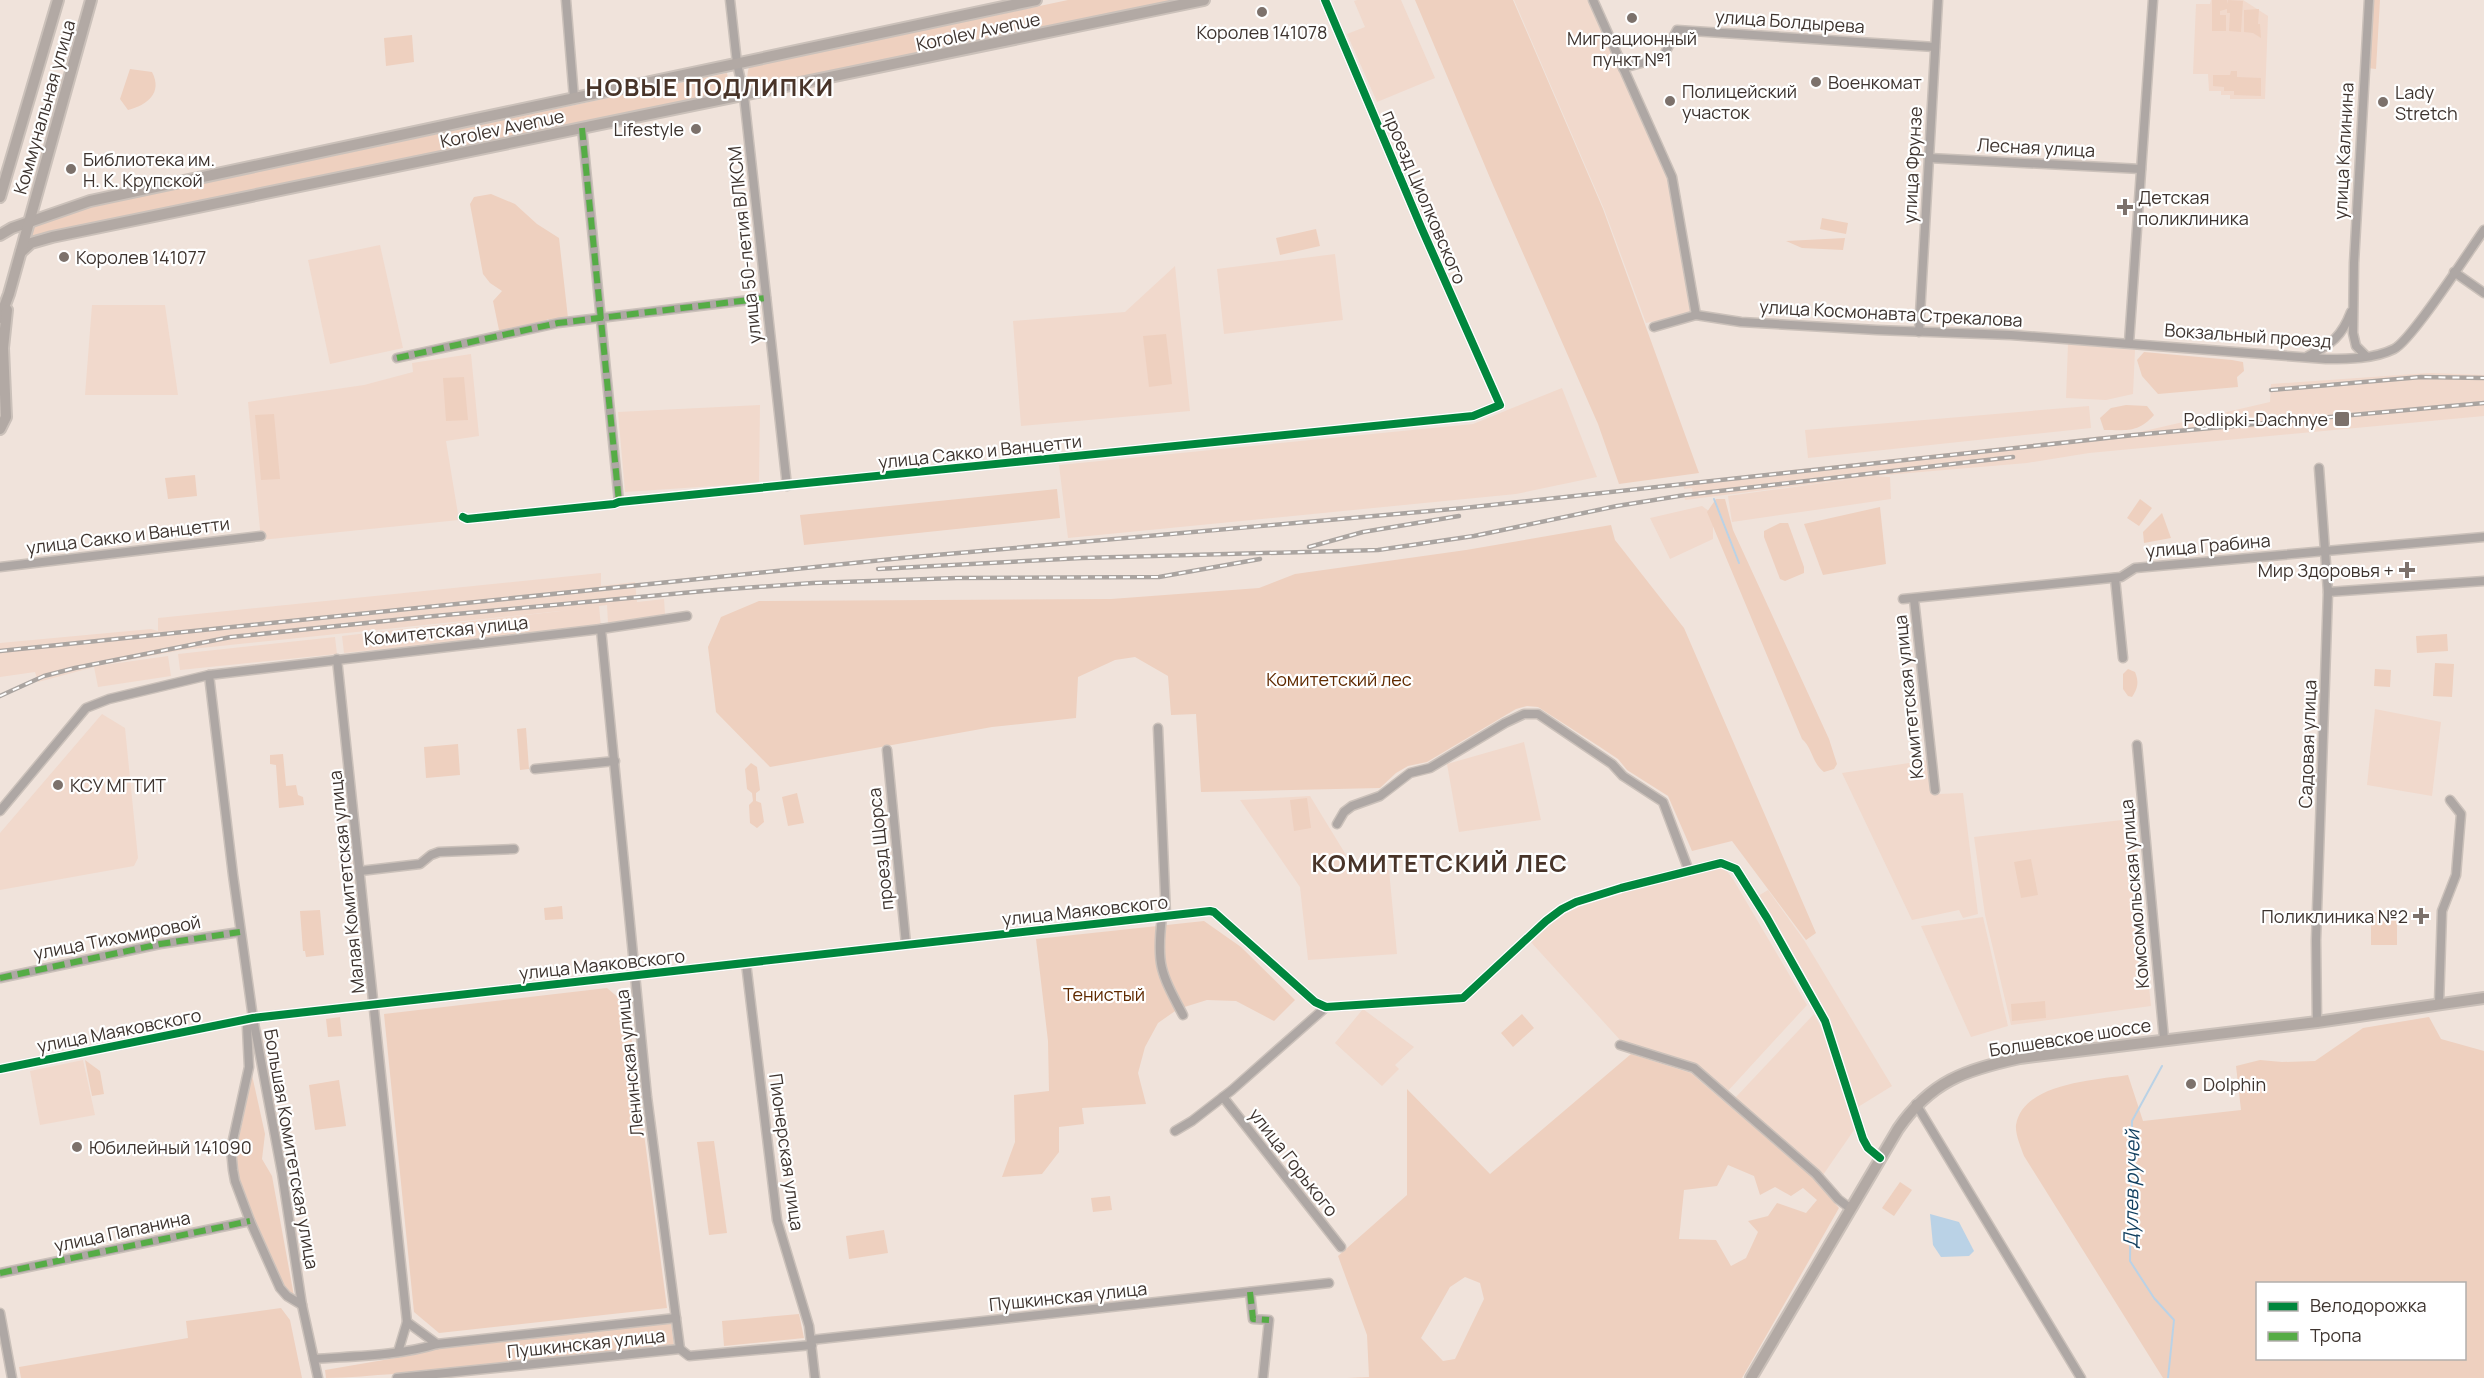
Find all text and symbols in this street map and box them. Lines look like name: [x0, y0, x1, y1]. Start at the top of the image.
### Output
street label: улица Болдырева: [1714, 4, 1866, 38]
marker: Королев 141078: [1255, 5, 1269, 19]
street label: Korolev Avenue: [914, 6, 1042, 56]
marker: Миграционный пункт №1: [1625, 11, 1639, 25]
street label: Коммунальная улица: [8, 17, 80, 197]
place label: Королев 141078: [1196, 20, 1328, 44]
place label: Миграционный пункт №1: [1567, 26, 1697, 71]
district label: НОВЫЕ ПОДЛИПКИ: [586, 70, 834, 103]
place label: Военкомат: [1828, 70, 1922, 94]
marker: Военкомат: [1809, 75, 1823, 89]
place label: Полицейский участок: [1682, 79, 1797, 124]
place label: Lady Stretch: [2395, 80, 2458, 125]
street label: улица Калинина: [2327, 82, 2359, 220]
marker: Полицейский участок: [1663, 94, 1677, 108]
marker: Lady Stretch: [2376, 95, 2390, 109]
street label: Korolev Avenue: [438, 103, 566, 153]
street label: проезд Циолковского: [1378, 106, 1472, 288]
street label: улица Фрунзе: [1897, 106, 1927, 224]
place label: Lifestyle: [613, 117, 684, 141]
marker: Lifestyle: [689, 122, 703, 136]
street label: Лесная улица: [1976, 132, 2096, 162]
street label: улица 50-летия ВЛКСМ: [722, 145, 766, 345]
place label: Библиотека им. Н. К. Крупской: [83, 147, 215, 192]
marker: Библиотека им. Н. К. Крупской: [64, 162, 78, 176]
place label: Детская поликлиника: [2138, 185, 2249, 230]
marker: Детская поликлиника: [2116, 198, 2134, 216]
place label: Королев 141077: [76, 245, 206, 269]
marker: Королев 141077: [57, 250, 71, 264]
street label: улица Космонавта Стрекалова: [1759, 294, 2023, 332]
street label: Вокзальный проезд: [2164, 317, 2333, 353]
place label: Podlipki-Dachnye: [2183, 407, 2328, 431]
marker: Podlipki-Dachnye: [2333, 410, 2351, 428]
street label: улица Сакко и Ванцетти: [877, 428, 1083, 474]
street label: улица Сакко и Ванцетти: [25, 511, 231, 559]
street label: улица Грабина: [2145, 528, 2271, 562]
place label: Мир Здоровья +: [2258, 558, 2394, 582]
marker: Мир Здоровья +: [2398, 561, 2416, 579]
street label: Комитетская улица: [363, 609, 529, 651]
street label: Комитетская улица: [1887, 614, 1929, 780]
park label: Комитетский лес: [1266, 667, 1412, 691]
street label: Садовая улица: [2293, 679, 2321, 809]
street label: Малая Комитетская улица: [322, 769, 370, 995]
place label: КСУ МГТИТ: [70, 773, 166, 797]
marker: КСУ МГТИТ: [51, 778, 65, 792]
street label: проезд Щорса: [862, 787, 898, 911]
street label: Комсомольская улица: [2114, 798, 2154, 990]
district label: КОМИТЕТСКИЙ ЛЕС: [1312, 846, 1568, 879]
street label: улица Маяковского: [1001, 889, 1169, 931]
place label: Поликлиника №2: [2261, 904, 2408, 928]
marker: Поликлиника №2: [2412, 907, 2430, 925]
street label: улица Тихомировой: [31, 909, 203, 965]
street label: улица Маяковского: [518, 943, 686, 985]
park label: Тенистый: [1063, 982, 1145, 1006]
street label: Ленинская улица: [609, 988, 649, 1138]
street label: улица Маяковского: [35, 1002, 203, 1058]
street label: Болшевское шоссе: [1987, 1012, 2153, 1062]
street label: Большая Комитетская улица: [259, 1027, 325, 1271]
street label: Пионерская улица: [764, 1072, 810, 1232]
place label: Dolphin: [2203, 1072, 2266, 1096]
marker: Dolphin: [2184, 1077, 2198, 1091]
street label: улица Горького: [1244, 1103, 1344, 1221]
water label: Дулев ручей: [2116, 1128, 2146, 1249]
place label: Юбилейный 141090: [89, 1135, 252, 1159]
marker: Юбилейный 141090: [70, 1140, 84, 1154]
street label: улица Папанина: [52, 1205, 192, 1257]
street label: Пушкинская улица: [988, 1276, 1148, 1316]
legend: [2256, 1282, 2466, 1360]
text: Велодорожка: [2310, 1293, 2427, 1317]
street label: Пушкинская улица: [506, 1323, 666, 1363]
text: Тропа: [2310, 1323, 2361, 1347]

